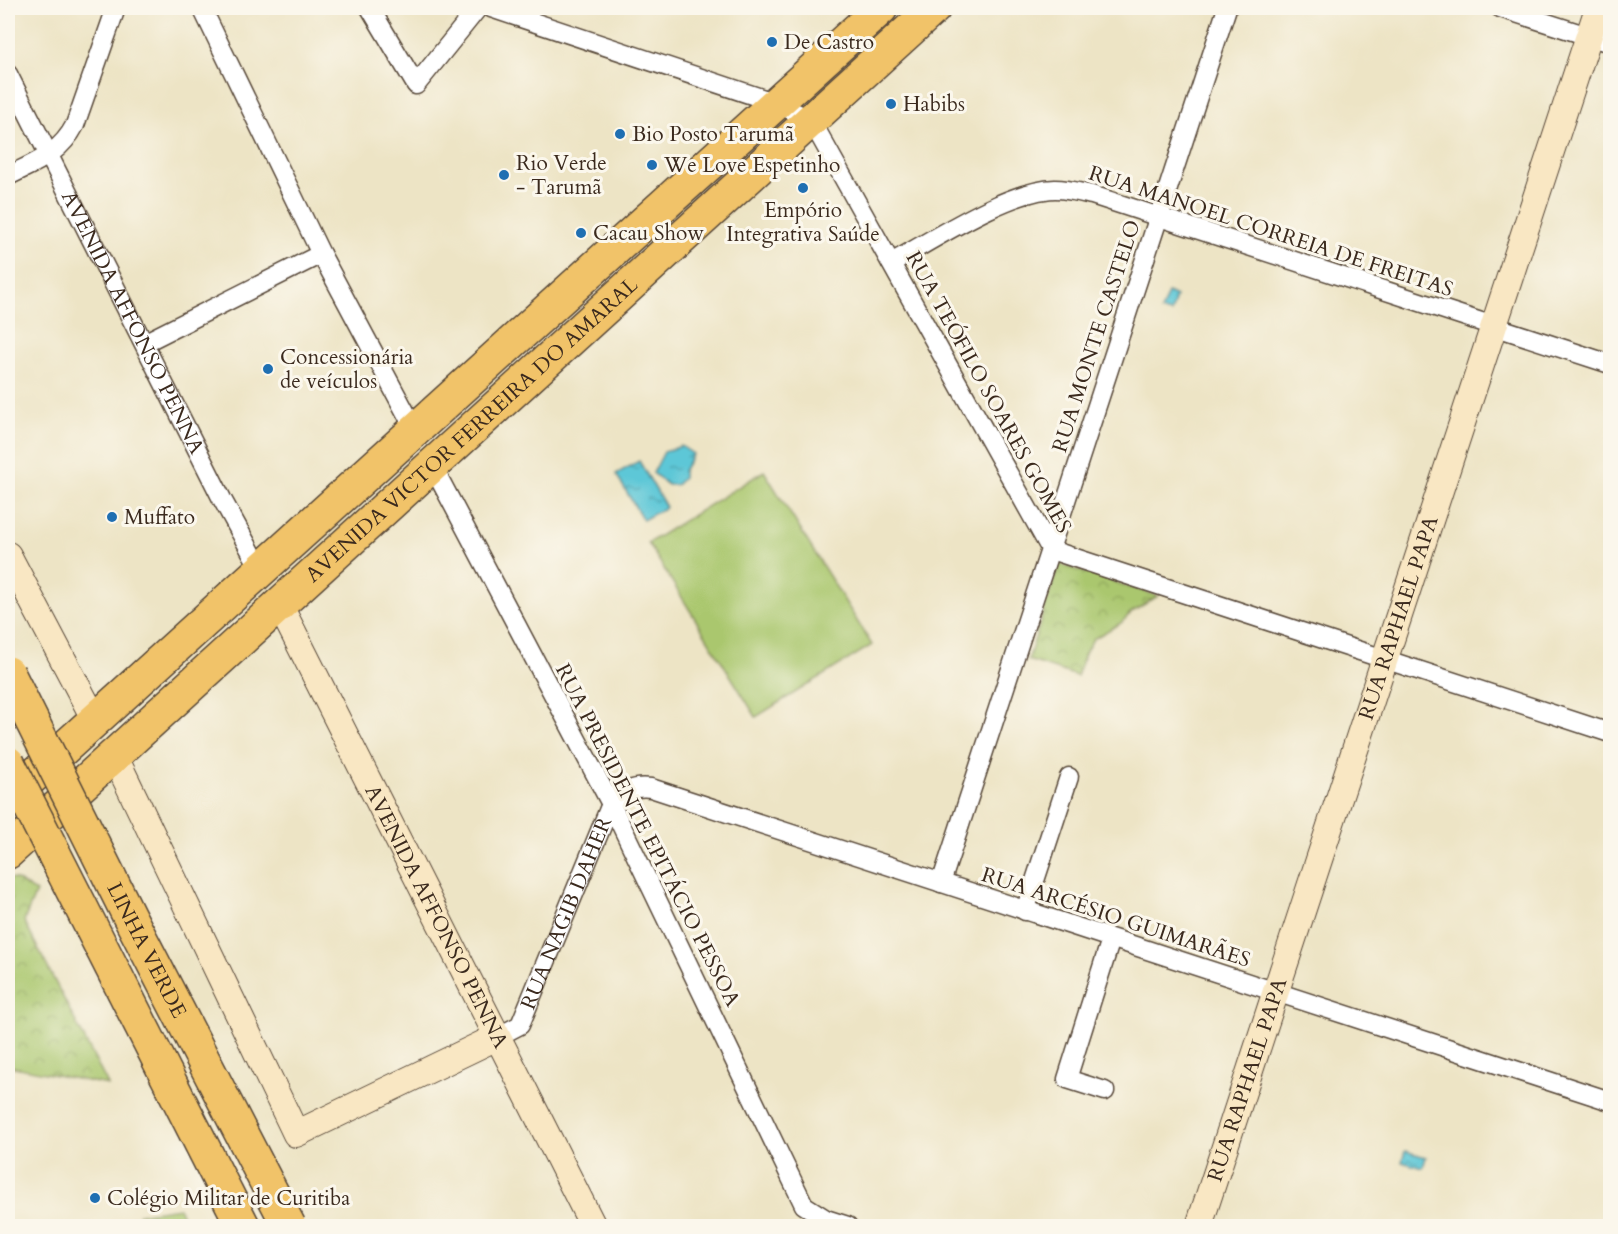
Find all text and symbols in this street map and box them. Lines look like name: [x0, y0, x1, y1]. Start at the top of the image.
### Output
place label: De Castro: [784, 28, 874, 57]
marker: De Castro: [765, 35, 779, 49]
place label: Habibs: [903, 90, 965, 119]
marker: Habibs: [884, 97, 898, 111]
place label: Bio Posto Tarumã: [632, 120, 794, 149]
marker: Bio Posto Tarumã: [613, 127, 627, 141]
place label: Rio Verde - Tarumã: [516, 149, 607, 202]
place label: We Love Espetinho: [663, 151, 840, 180]
marker: We Love Espetinho: [645, 158, 659, 172]
street label: RUA MANOEL CORREIA DE FREITAS: [1085, 159, 1457, 304]
marker: Rio Verde - Tarumã: [497, 168, 511, 182]
marker: Empório Integrativa Saúde: [796, 181, 810, 195]
street label: AVENIDA AFFONSO PENNA: [54, 186, 211, 459]
place label: Empório Integrativa Saúde: [726, 196, 880, 249]
street label: RUA MONTE CASTELO: [1045, 216, 1148, 456]
place label: Cacau Show: [593, 219, 704, 248]
marker: Cacau Show: [574, 226, 588, 240]
street label: RUA TEÓFILO SOARES GOMES: [899, 246, 1079, 538]
street label: AVENIDA VICTOR FERREIRA DO AMARAL: [299, 271, 645, 589]
place label: Concessionária de veículos: [280, 343, 413, 396]
marker: Concessionária de veículos: [261, 362, 275, 376]
place label: Muffato: [124, 503, 195, 532]
marker: Muffato: [105, 510, 119, 524]
street label: RUA RAPHAEL PAPA: [1352, 512, 1446, 724]
street label: RUA PRESIDENTE EPITÁCIO PESSOA: [548, 659, 747, 1012]
street label: AVENIDA AFFONSO PENNA: [358, 780, 515, 1053]
street label: RUA NAGIB DAHER: [514, 812, 619, 1014]
street label: RUA ARCÉSIO GUIMARÃES: [978, 859, 1254, 975]
street label: LINHA VERDE: [100, 878, 193, 1023]
street label: RUA RAPHAEL PAPA: [1201, 974, 1294, 1185]
place label: Colégio Militar de Curitiba: [107, 1184, 350, 1213]
marker: Colégio Militar de Curitiba: [88, 1191, 102, 1205]

